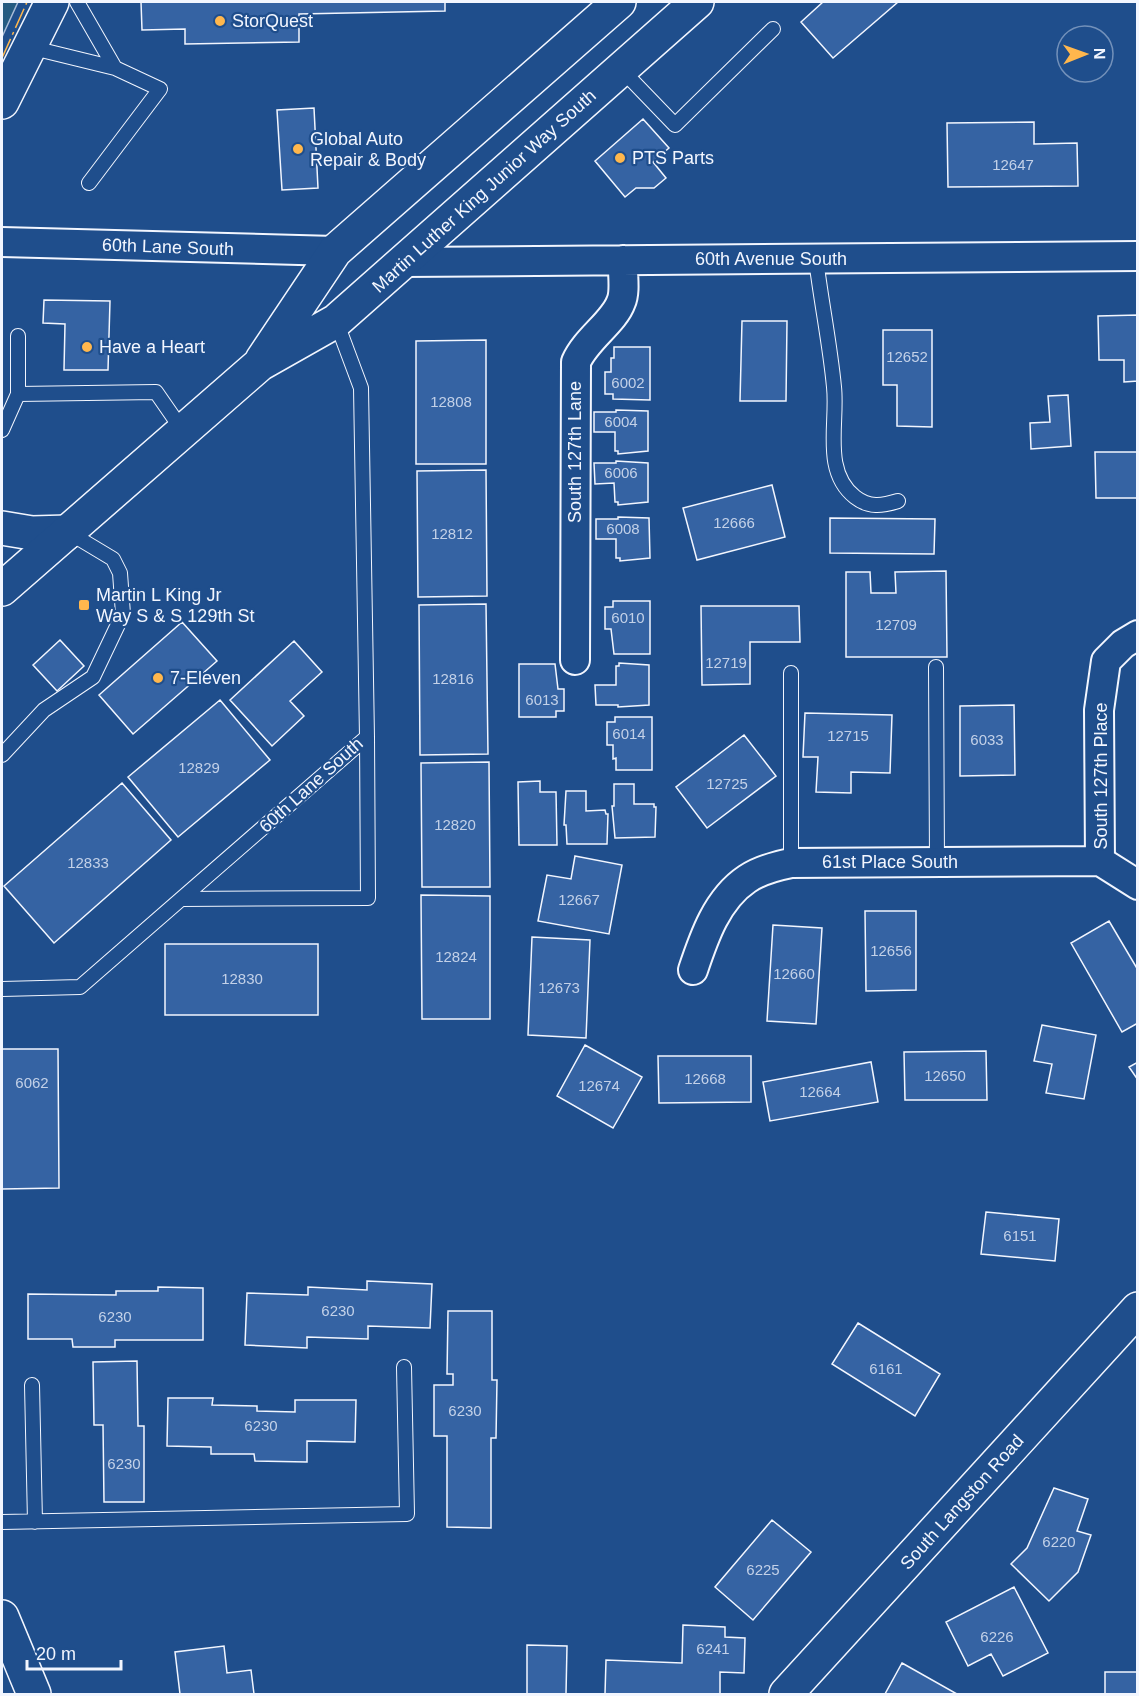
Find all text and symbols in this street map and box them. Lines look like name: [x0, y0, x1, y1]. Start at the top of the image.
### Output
place label: StorQuest: [232, 11, 313, 31]
marker: StorQuest: [213, 14, 227, 28]
north arrow: [1055, 24, 1115, 84]
text: N: [1091, 48, 1108, 60]
street label: Martin Luther King Junior Way South: [368, 85, 600, 297]
place label: Global Auto Repair & Body: [310, 129, 426, 170]
marker: Global Auto Repair & Body: [291, 142, 305, 156]
place label: PTS Parts: [632, 148, 714, 168]
marker: PTS Parts: [613, 151, 627, 165]
house number: 12647: [992, 156, 1034, 173]
street label: 60th Lane South: [102, 235, 234, 259]
street label: 60th Avenue South: [695, 249, 847, 269]
place label: Have a Heart: [99, 337, 205, 357]
marker: Have a Heart: [80, 340, 94, 354]
house number: 12652: [886, 348, 928, 365]
house number: 6002: [611, 374, 645, 391]
street label: South 127th Lane: [565, 381, 585, 523]
house number: 12808: [430, 393, 472, 410]
house number: 6004: [604, 413, 638, 430]
house number: 6006: [604, 464, 638, 481]
house number: 12666: [713, 514, 755, 531]
house number: 6008: [606, 520, 640, 537]
house number: 12812: [431, 525, 473, 542]
place label: Martin L King Jr Way S & S 129th St: [96, 585, 254, 626]
marker: Martin L King Jr Way S & S 129th St: [77, 598, 91, 612]
house number: 6010: [611, 609, 645, 626]
house number: 12709: [875, 616, 917, 633]
house number: 12719: [705, 654, 747, 671]
place label: 7-Eleven: [170, 668, 241, 688]
house number: 12816: [432, 670, 474, 687]
marker: 7-Eleven: [151, 671, 165, 685]
house number: 6013: [525, 691, 559, 708]
street label: South 127th Place: [1091, 702, 1111, 850]
house number: 6014: [612, 725, 646, 742]
house number: 12715: [827, 727, 869, 744]
house number: 6033: [970, 731, 1004, 748]
street label: 60th Lane South: [255, 733, 367, 837]
house number: 12829: [178, 759, 220, 776]
house number: 12725: [706, 775, 748, 792]
house number: 12820: [434, 816, 476, 833]
street label: 61st Place South: [822, 852, 958, 872]
house number: 12833: [67, 854, 109, 871]
house number: 12667: [558, 891, 600, 908]
house number: 12656: [870, 942, 912, 959]
house number: 12824: [435, 948, 477, 965]
house number: 12660: [773, 965, 815, 982]
house number: 12830: [221, 970, 263, 987]
house number: 12673: [538, 979, 580, 996]
house number: 12650: [924, 1067, 966, 1084]
house number: 12668: [684, 1070, 726, 1087]
house number: 6062: [15, 1074, 49, 1091]
house number: 12674: [578, 1077, 620, 1094]
house number: 12664: [799, 1083, 841, 1100]
house number: 6151: [1003, 1227, 1037, 1244]
house number: 6230: [321, 1302, 355, 1319]
house number: 6230: [98, 1308, 132, 1325]
house number: 6161: [869, 1360, 903, 1377]
house number: 6230: [448, 1402, 482, 1419]
house number: 6230: [244, 1417, 278, 1434]
street label: South Langston Road: [896, 1431, 1028, 1573]
house number: 6230: [107, 1455, 141, 1472]
house number: 6220: [1042, 1533, 1076, 1550]
house number: 6225: [746, 1561, 780, 1578]
house number: 6226: [980, 1628, 1014, 1645]
scale bar: [27, 1633, 122, 1671]
house number: 6241: [696, 1640, 730, 1657]
text: 20 m: [36, 1644, 76, 1664]

